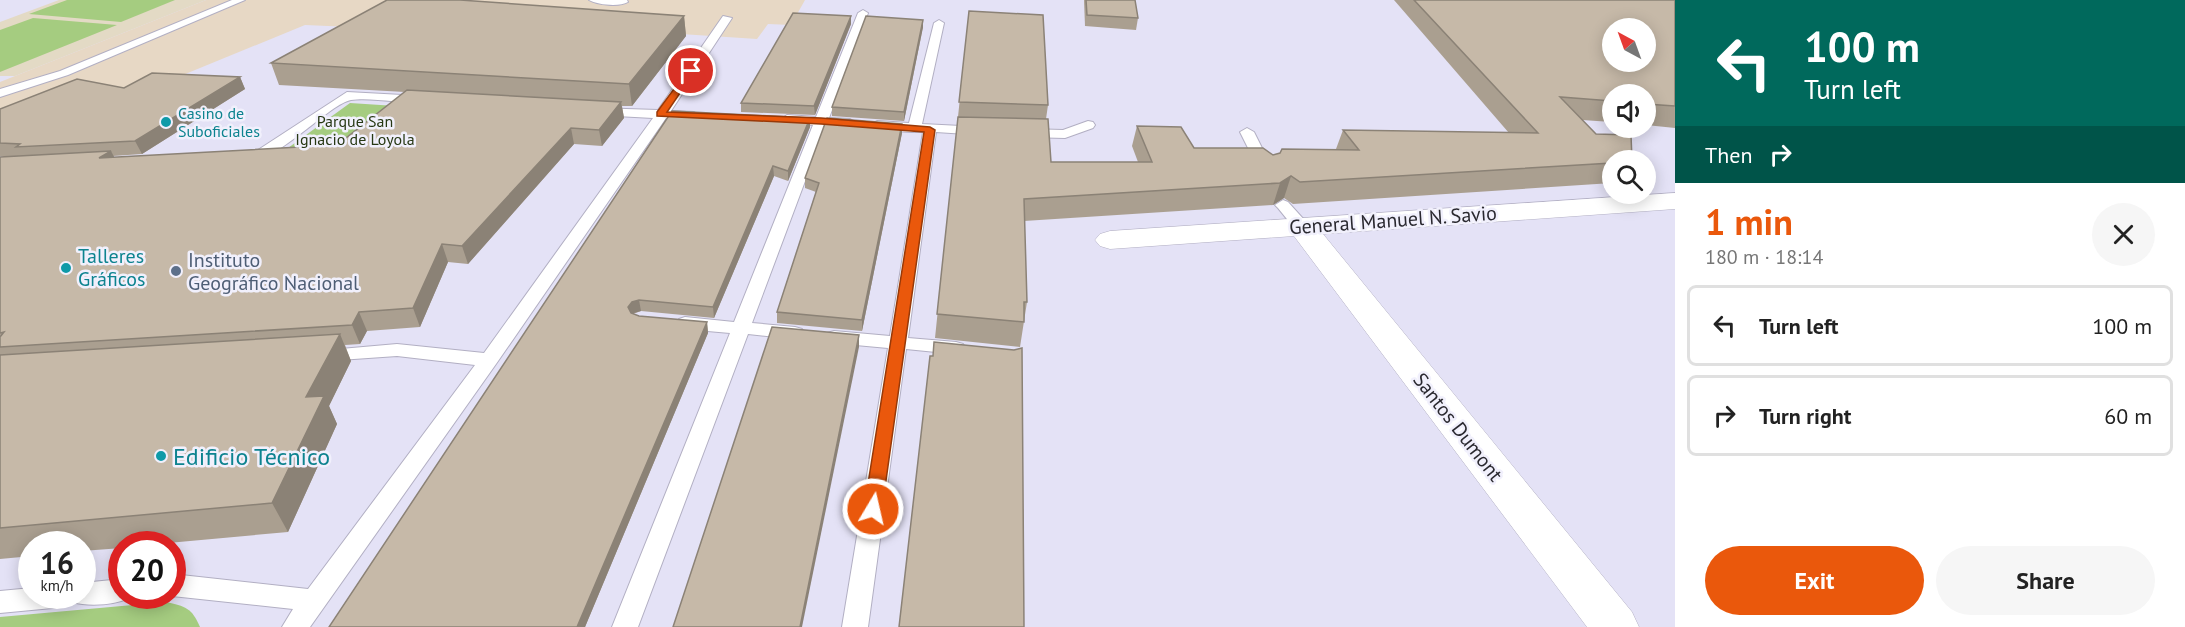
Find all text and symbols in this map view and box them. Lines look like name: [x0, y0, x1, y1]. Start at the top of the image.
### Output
north arrow: [1602, 18, 1656, 72]
map controls: [1602, 18, 1656, 204]
text: 100 m: [1804, 19, 1920, 74]
icon: left: [1705, 24, 1783, 102]
pin: [665, 45, 716, 96]
icon: arrive: [674, 54, 707, 87]
text: Turn left: [1804, 72, 1901, 106]
button: sound: [1602, 84, 1656, 138]
place label: Casino de Suboficiales: [178, 103, 260, 141]
park label: Parque San Ignacio de Loyola: [295, 111, 415, 149]
marker: Casino de Suboficiales: [159, 115, 173, 129]
icon: right: [1764, 138, 1797, 171]
text: Then: [1705, 141, 1752, 169]
button: search: [1602, 150, 1656, 204]
text: 1 min: [1705, 198, 1793, 245]
street label: General Manuel N. Savio: [1288, 200, 1498, 240]
button: close: [2092, 203, 2155, 266]
place label: Talleres Gráficos: [78, 243, 145, 292]
text: 180 m · 18:14: [1705, 244, 1823, 270]
place label: Instituto Geográfico Nacional: [188, 247, 359, 296]
marker: Talleres Gráficos: [59, 261, 73, 275]
marker: Instituto Geográfico Nacional: [169, 264, 183, 278]
icon: left: [1708, 309, 1741, 342]
text: Turn left: [1759, 312, 1839, 340]
text: 100 m: [2092, 312, 2152, 340]
street label: Santos Dumont: [1407, 367, 1509, 487]
icon: right: [1708, 399, 1741, 432]
text: Turn right: [1759, 402, 1851, 430]
text: 60 m: [2104, 402, 2152, 430]
place label: Edificio Técnico: [173, 441, 330, 472]
marker: Edificio Técnico: [154, 449, 168, 463]
position arrow: [841, 477, 905, 541]
speed limit sign: 20: [108, 531, 186, 609]
text: 16: [40, 543, 74, 582]
button: Exit: [1705, 546, 1924, 615]
button: Share: [1936, 546, 2155, 615]
text: km/h: [41, 576, 73, 595]

